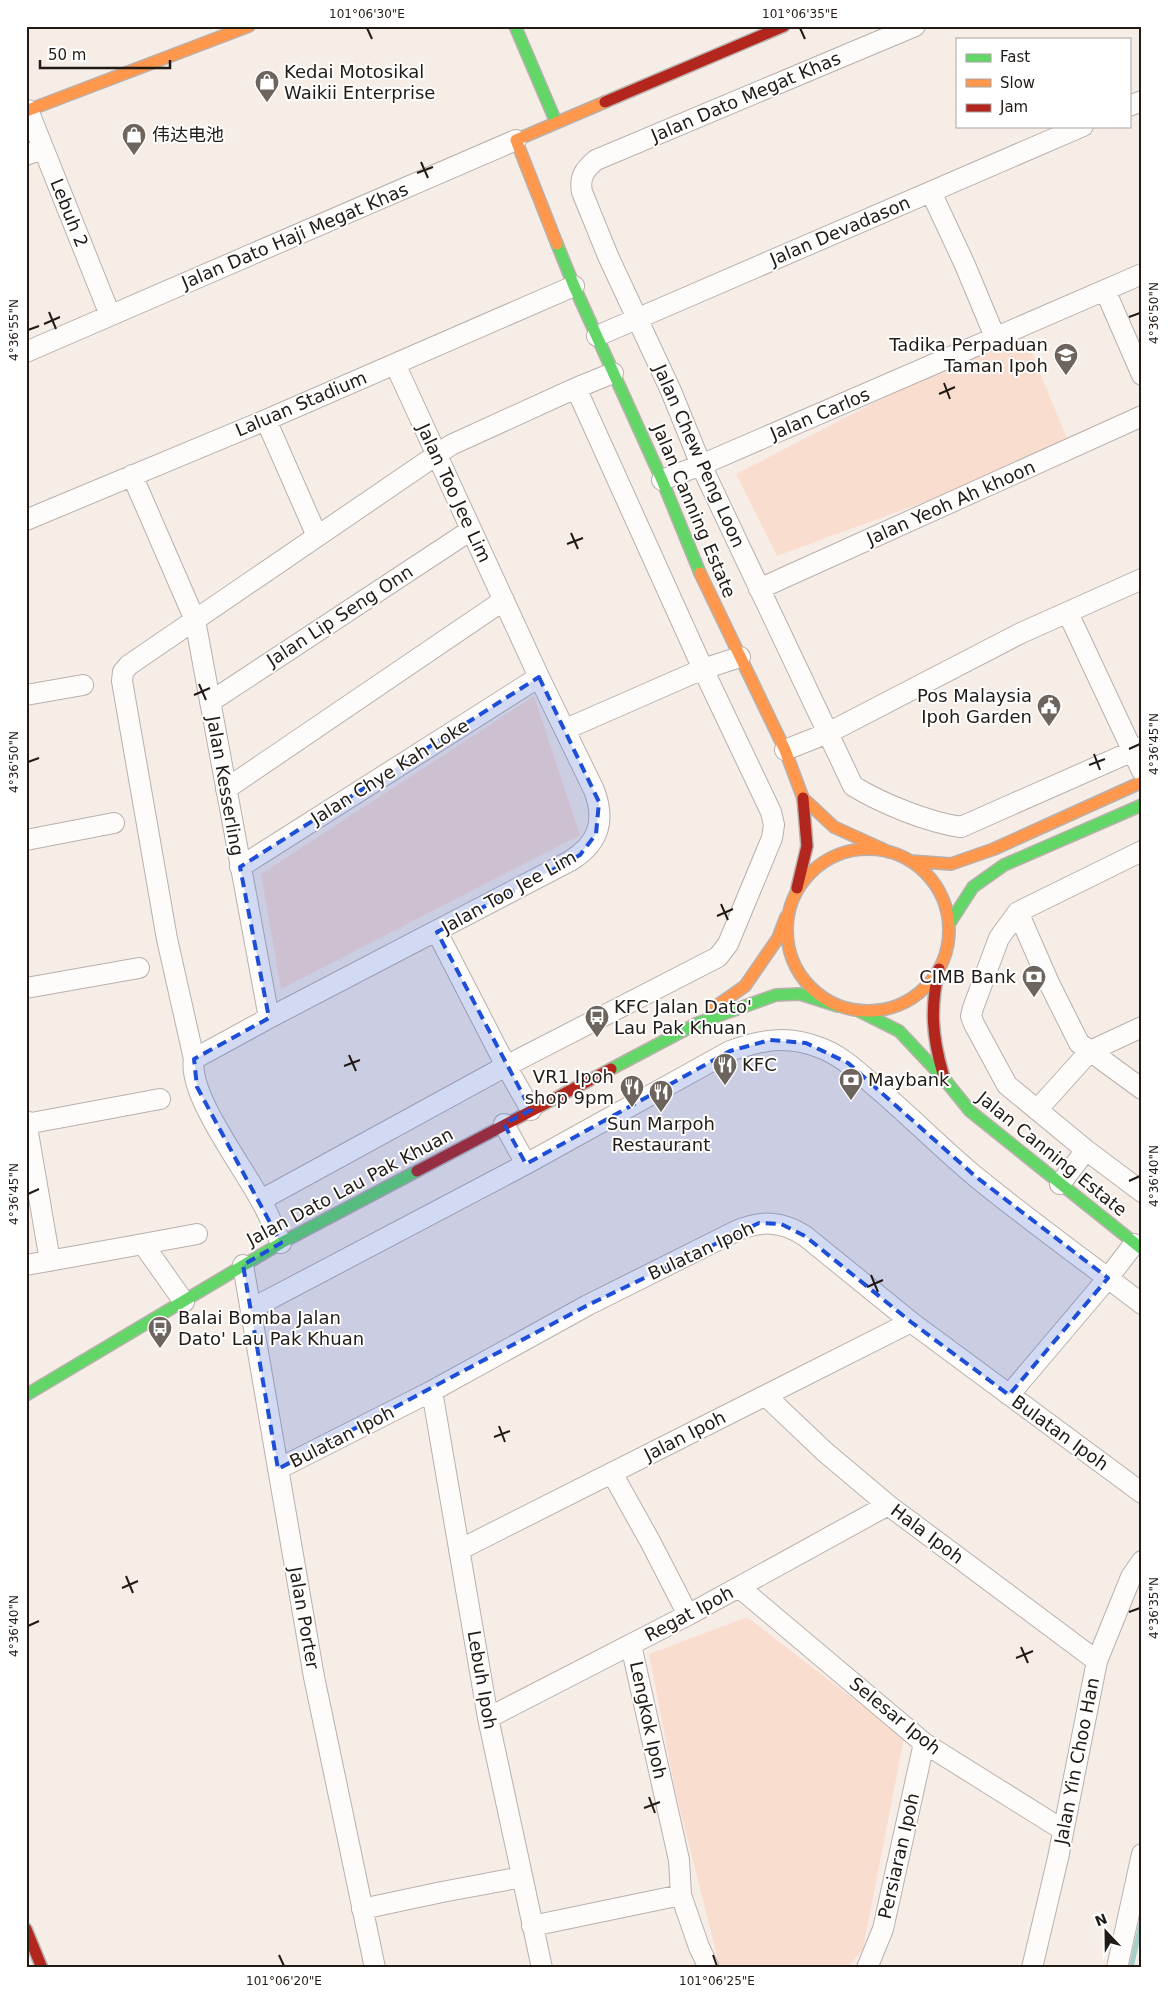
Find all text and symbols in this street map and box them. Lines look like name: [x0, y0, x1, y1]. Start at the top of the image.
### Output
text: 101°06'30"E: [329, 7, 405, 21]
text: 101°06'35"E: [762, 7, 838, 21]
scale bar: [40, 38, 170, 70]
legend: [956, 38, 1130, 128]
text: 50 m: [48, 46, 86, 64]
street label: Jalan Dato Megat Khas: [647, 47, 844, 146]
text: Fast: [1000, 48, 1030, 66]
place label: Kedai Motosikal Waikii Enterprise: [284, 61, 435, 103]
shop icon: Kedai Motosikal Waikii Enterprise: [254, 69, 280, 103]
text: Slow: [1000, 74, 1035, 92]
text: Jam: [999, 98, 1028, 116]
shop icon: 伟达电池: [121, 122, 147, 156]
place label: 伟达电池: [152, 124, 224, 145]
street label: Lebuh 2: [46, 175, 93, 250]
street label: Jalan Dato Haji Megat Khas: [178, 178, 411, 293]
street label: Jalan Devadason: [766, 191, 913, 270]
text: 4°36'50"N: [1147, 282, 1161, 344]
text: 4°36'55"N: [7, 299, 21, 361]
place label: Tadika Perpaduan Taman Ipoh: [888, 334, 1048, 376]
school or university icon: Tadika Perpaduan Taman Ipoh: [1053, 342, 1079, 376]
street label: Jalan Chew Peng Loon: [649, 360, 749, 551]
street label: Laluan Stadium: [232, 366, 370, 441]
street label: Jalan Carlos: [766, 383, 873, 444]
street label: Jalan Too Jee Lim: [413, 419, 496, 566]
street label: Jalan Canning Estate: [648, 420, 741, 601]
street label: Jalan Yeoh Ah khoon: [862, 456, 1038, 550]
street label: Jalan Lip Seng Onn: [262, 561, 417, 671]
place label: Pos Malaysia Ipoh Garden: [917, 685, 1032, 727]
public building icon: Pos Malaysia Ipoh Garden: [1036, 693, 1062, 727]
street label: Jalan Kesserling: [203, 713, 248, 857]
text: 4°36'45"N: [1147, 713, 1161, 775]
street label: Jalan Chye Kah Loke: [306, 714, 473, 829]
text: 4°36'50"N: [7, 731, 21, 793]
street label: Jalan Too Jee Lim: [437, 846, 580, 938]
bank icon: CIMB Bank: [1021, 964, 1047, 998]
place label: CIMB Bank: [919, 966, 1017, 987]
place label: KFC Jalan Dato' Lau Pak Khuan: [614, 996, 752, 1038]
bus stop icon: KFC Jalan Dato' Lau Pak Khuan: [584, 1004, 610, 1038]
restaurant icon: KFC: [712, 1052, 738, 1086]
place label: KFC: [742, 1054, 777, 1075]
place label: VR1 Ipoh shop 9pm: [525, 1066, 614, 1108]
bank icon: Maybank: [838, 1067, 864, 1101]
place label: Maybank: [868, 1069, 950, 1090]
restaurant icon: VR1 Ipoh shop 9pm: [619, 1074, 645, 1108]
restaurant icon: Sun Marpoh Restaurant: [648, 1079, 674, 1113]
street label: Jalan Canning Estate: [972, 1086, 1131, 1220]
place label: Sun Marpoh Restaurant: [607, 1113, 715, 1155]
street label: Jalan Dato Lau Pak Khuan: [242, 1123, 457, 1250]
text: 4°36'40"N: [1147, 1145, 1161, 1207]
text: 4°36'45"N: [7, 1163, 21, 1225]
street label: Bulatan Ipoh: [645, 1217, 757, 1284]
place label: Balai Bomba Jalan Dato' Lau Pak Khuan: [178, 1307, 364, 1349]
bus stop icon: Balai Bomba Jalan Dato' Lau Pak Khuan: [147, 1315, 173, 1349]
street label: Bulatan Ipoh: [1008, 1391, 1113, 1475]
street label: Bulatan Ipoh: [286, 1401, 397, 1472]
street label: Jalan Ipoh: [640, 1406, 729, 1465]
street label: Hala Ipoh: [887, 1499, 968, 1568]
street label: Jalan Porter: [285, 1564, 324, 1671]
text: 4°36'35"N: [1147, 1577, 1161, 1639]
street label: Regat Ipoh: [641, 1581, 737, 1646]
text: 4°36'40"N: [7, 1595, 21, 1657]
street label: Lebuh Ipoh: [463, 1629, 502, 1731]
street label: Lengkok Ipoh: [626, 1659, 671, 1781]
street label: Selesar Ipoh: [845, 1672, 945, 1759]
street label: Jalan Yin Choo Han: [1050, 1676, 1103, 1847]
street label: Persiaran Ipoh: [874, 1791, 923, 1921]
north arrow: [1080, 1906, 1130, 1956]
text: N: [1093, 1910, 1110, 1930]
text: 101°06'20"E: [246, 1974, 322, 1988]
text: 101°06'25"E: [679, 1974, 755, 1988]

